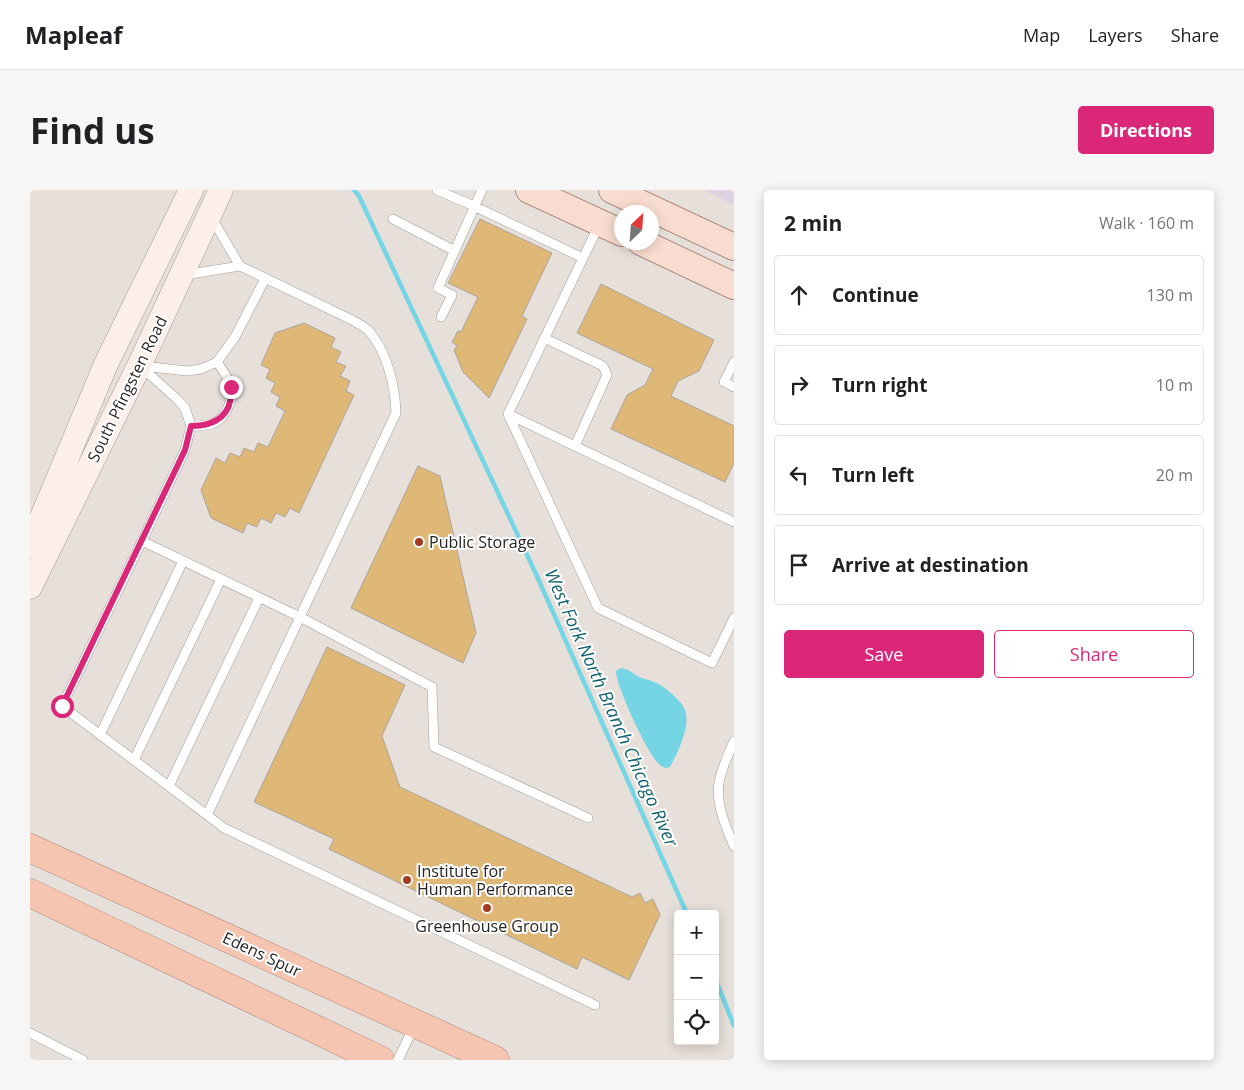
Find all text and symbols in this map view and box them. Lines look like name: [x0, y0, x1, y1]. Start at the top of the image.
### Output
text: Mapleaf: [25, 18, 123, 51]
text: Map: [1023, 23, 1060, 47]
text: Layers: [1088, 23, 1143, 47]
text: Share: [1171, 23, 1219, 47]
button: Directions: [1078, 106, 1214, 154]
text: Find us: [30, 107, 155, 154]
north arrow: [614, 205, 659, 250]
text: 2 min: [784, 209, 842, 237]
text: Walk · 160 m: [1099, 212, 1194, 234]
icon: ahead: [785, 281, 813, 309]
text: Continue: [832, 282, 919, 308]
text: 130 m: [1147, 284, 1193, 306]
street label: South Pfingsten Road: [82, 312, 172, 466]
icon: right: [785, 371, 813, 399]
text: Turn right: [832, 372, 927, 398]
text: 10 m: [1156, 374, 1193, 396]
route end: [220, 376, 243, 399]
icon: left: [785, 461, 813, 489]
text: Turn left: [832, 462, 914, 488]
text: 20 m: [1156, 464, 1193, 486]
place label: Public Storage: [429, 531, 535, 553]
marker: Public Storage: [413, 536, 425, 548]
icon: arrive: [785, 551, 813, 579]
text: Arrive at destination: [832, 552, 1029, 578]
water label: West Fork North Branch Chicago River: [540, 565, 685, 851]
button: Save: [784, 630, 984, 678]
button: Share: [994, 630, 1194, 678]
route start: [51, 695, 74, 718]
place label: Institute for Human Performance: [417, 860, 573, 900]
marker: Institute for Human Performance: [401, 874, 413, 886]
marker: Greenhouse Group: [481, 902, 493, 914]
map controls: [674, 910, 719, 1045]
button: +: [674, 910, 719, 955]
place label: Greenhouse Group: [415, 915, 559, 937]
street label: Edens Spur: [219, 926, 305, 982]
button: −: [674, 955, 719, 1000]
button: locate: [674, 1000, 719, 1045]

